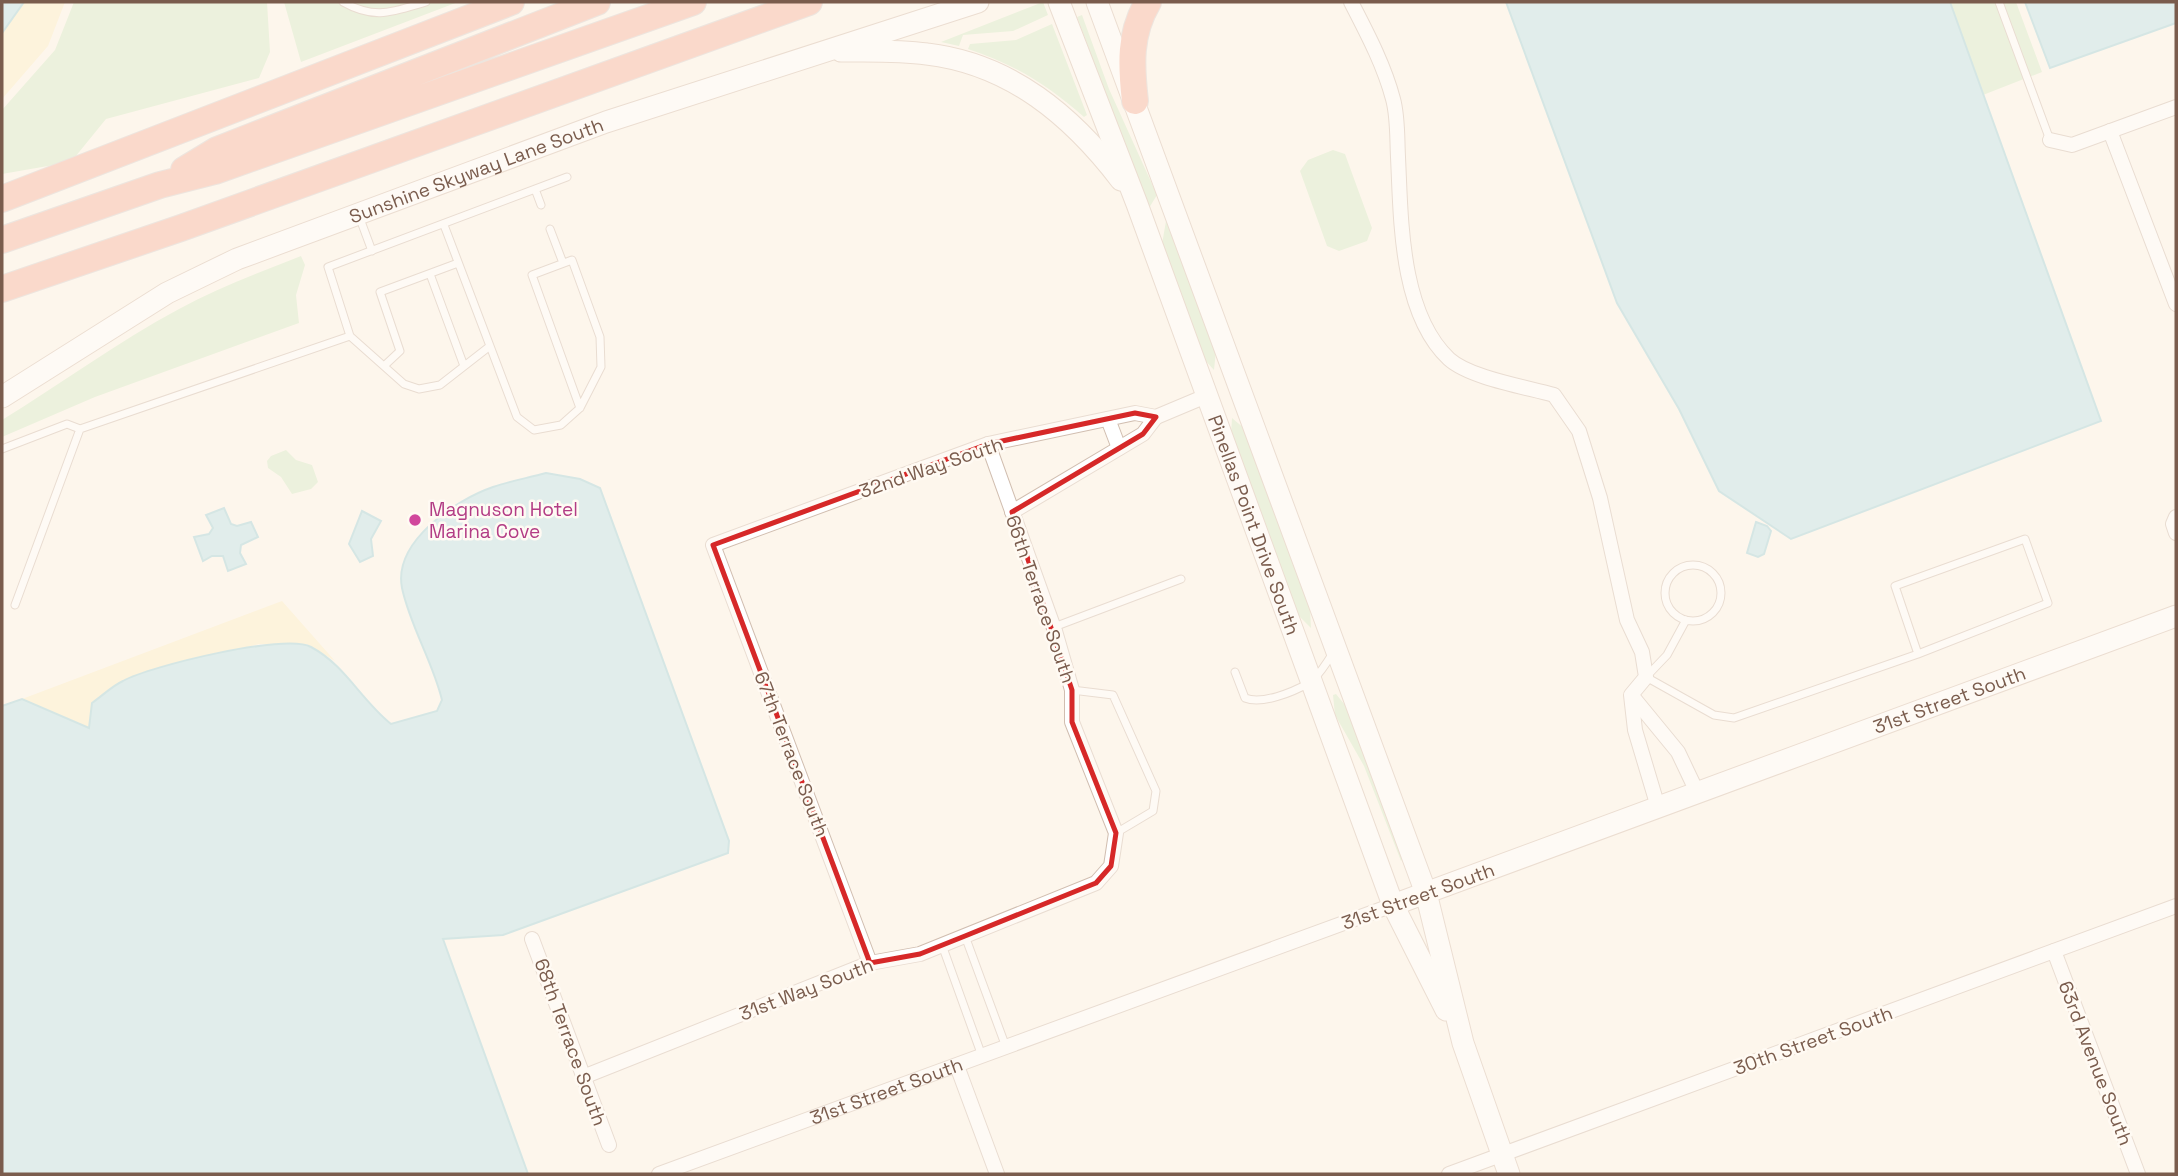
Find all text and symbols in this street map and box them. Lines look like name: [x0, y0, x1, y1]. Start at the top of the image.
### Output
street label: Sunshine Skyway Lane South: [346, 112, 607, 229]
street label: Pinellas Point Drive South: [1202, 411, 1305, 638]
street label: 32nd Way South: [856, 431, 1006, 504]
place label: Magnuson Hotel Marina Cove: [429, 497, 578, 544]
marker: Magnuson Hotel Marina Cove: [407, 512, 423, 528]
street label: 66th Terrace South: [1000, 512, 1081, 686]
street label: 31st Street South: [1870, 661, 2029, 740]
street label: 67th Terrace South: [749, 668, 835, 840]
street label: 31st Street South: [1338, 857, 1498, 936]
street label: 31st Way South: [736, 952, 877, 1026]
street label: 68th Terrace South: [529, 955, 612, 1129]
street label: 63rd Avenue South: [2053, 977, 2138, 1149]
street label: 30th Street South: [1730, 1000, 1896, 1081]
street label: 31st Street South: [806, 1052, 966, 1131]

